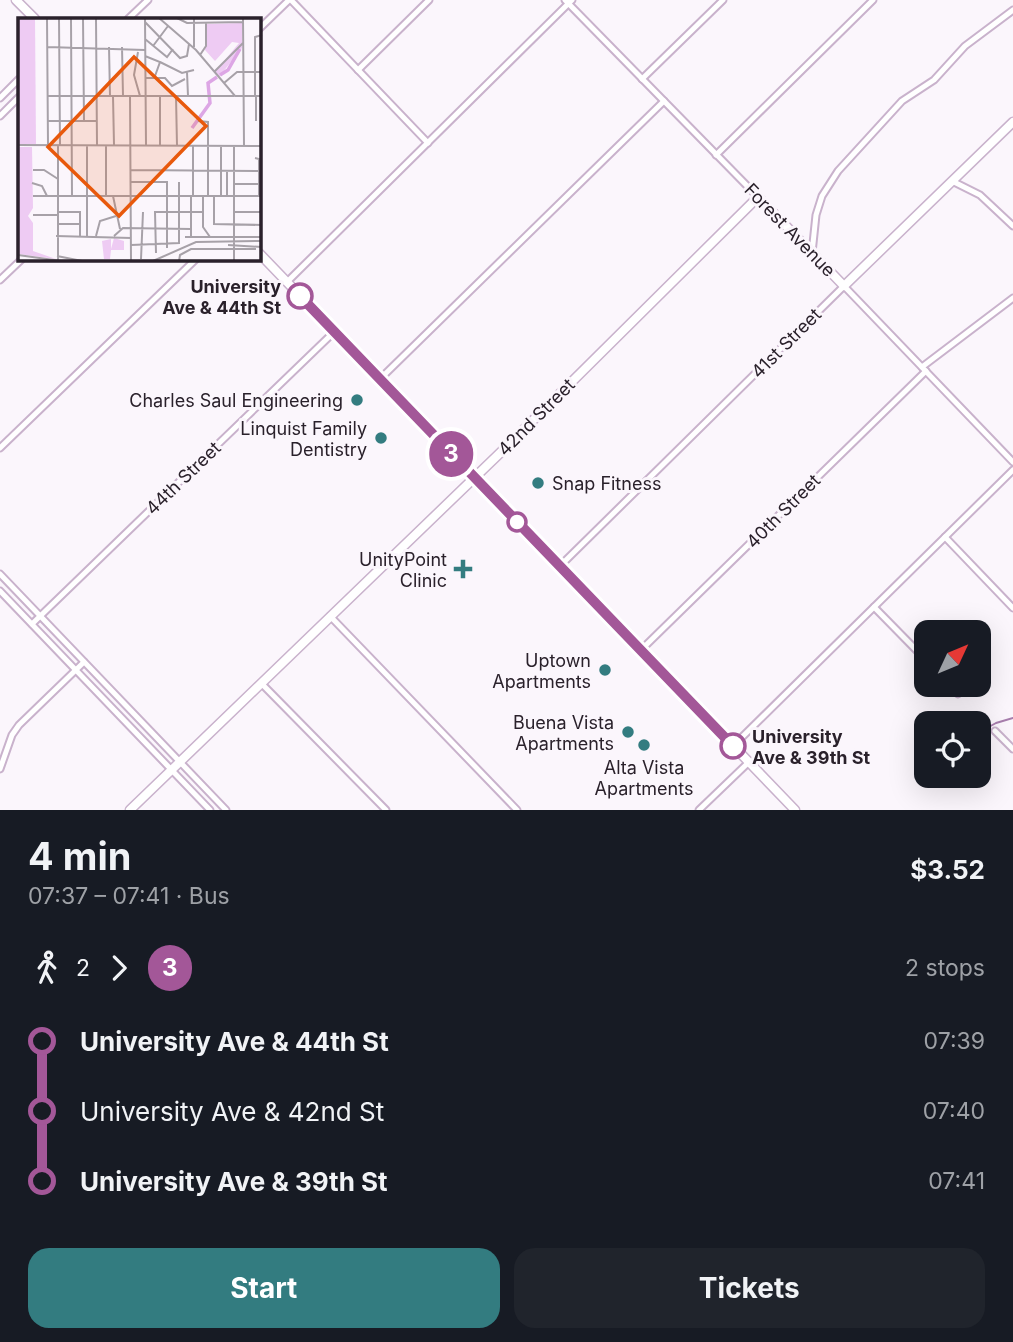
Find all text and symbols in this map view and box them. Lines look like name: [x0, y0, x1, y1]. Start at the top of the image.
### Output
inset map: [18, 18, 261, 261]
street label: Forest Avenue: [740, 179, 840, 281]
place label: University Ave & 44th St: [162, 276, 281, 318]
marker: University Ave & 44th St: [287, 283, 313, 309]
street label: 41st Street: [747, 304, 825, 382]
street label: 42nd Street: [493, 374, 579, 460]
place label: Charles Saul Engineering: [129, 390, 343, 411]
marker: Charles Saul Engineering: [349, 392, 365, 408]
place label: Linquist Family Dentistry: [240, 418, 367, 460]
marker: Linquist Family Dentistry: [373, 430, 389, 446]
line badge: 3: [428, 431, 474, 477]
street label: 44th Street: [141, 437, 225, 519]
text: 3: [443, 439, 459, 468]
street label: 40th Street: [742, 470, 824, 552]
place label: Snap Fitness: [552, 473, 661, 494]
marker: Snap Fitness: [530, 475, 546, 491]
unlabelled marker: [507, 512, 527, 532]
place label: UnityPoint Clinic: [359, 549, 447, 591]
marker: UnityPoint Clinic: [453, 559, 473, 579]
north arrow: [914, 620, 990, 696]
map controls: [914, 620, 991, 788]
place label: Uptown Apartments: [492, 650, 591, 692]
marker: Uptown Apartments: [597, 662, 613, 678]
button: locate: [914, 711, 991, 788]
place label: Buena Vista Apartments: [513, 712, 614, 754]
marker: Buena Vista Apartments: [620, 724, 636, 740]
place label: University Ave & 39th St: [752, 726, 871, 768]
marker: University Ave & 39th St: [720, 733, 746, 759]
marker: Alta Vista Apartments: [636, 737, 652, 753]
place label: Alta Vista Apartments: [595, 757, 693, 799]
text: 4 min: [28, 833, 131, 879]
text: $3.52: [910, 854, 985, 885]
text: 07:37 – 07:41 · Bus: [28, 882, 230, 910]
icon: walk: [28, 949, 66, 987]
icon: forward: [100, 949, 138, 987]
text: 3: [162, 953, 178, 982]
text: 2: [76, 954, 90, 982]
text: 2 stops: [905, 954, 985, 982]
text: University Ave & 44th St: [80, 1026, 389, 1057]
text: 07:39: [924, 1027, 985, 1055]
text: University Ave & 42nd St: [80, 1096, 384, 1127]
text: 07:40: [923, 1097, 985, 1125]
text: University Ave & 39th St: [80, 1166, 388, 1197]
text: 07:41: [928, 1167, 985, 1195]
button: Start: [28, 1248, 500, 1328]
button: Tickets: [514, 1248, 985, 1328]

